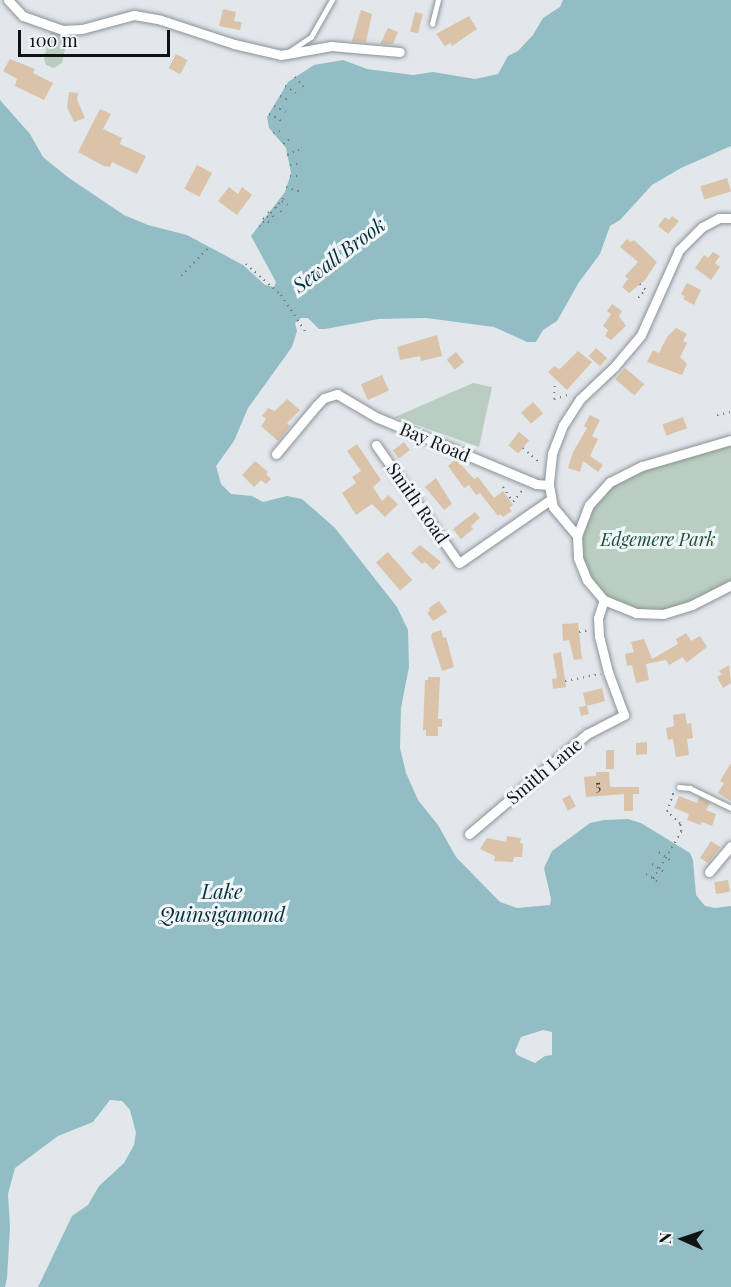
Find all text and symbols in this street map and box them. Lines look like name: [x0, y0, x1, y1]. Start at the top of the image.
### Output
scale bar: [21, 18, 172, 56]
text: 100 m: [29, 28, 78, 52]
water label: Sewall Brook: [287, 211, 389, 297]
street label: Bay Road: [396, 417, 474, 467]
street label: Smith Road: [382, 459, 454, 547]
park label: Edgemere Park: [600, 528, 716, 550]
street label: Smith Lane: [502, 733, 586, 809]
house number: 5: [595, 777, 601, 795]
water label: Lake Quinsigamond: [159, 879, 285, 926]
north arrow: [653, 1209, 713, 1269]
text: N: [654, 1232, 675, 1244]

